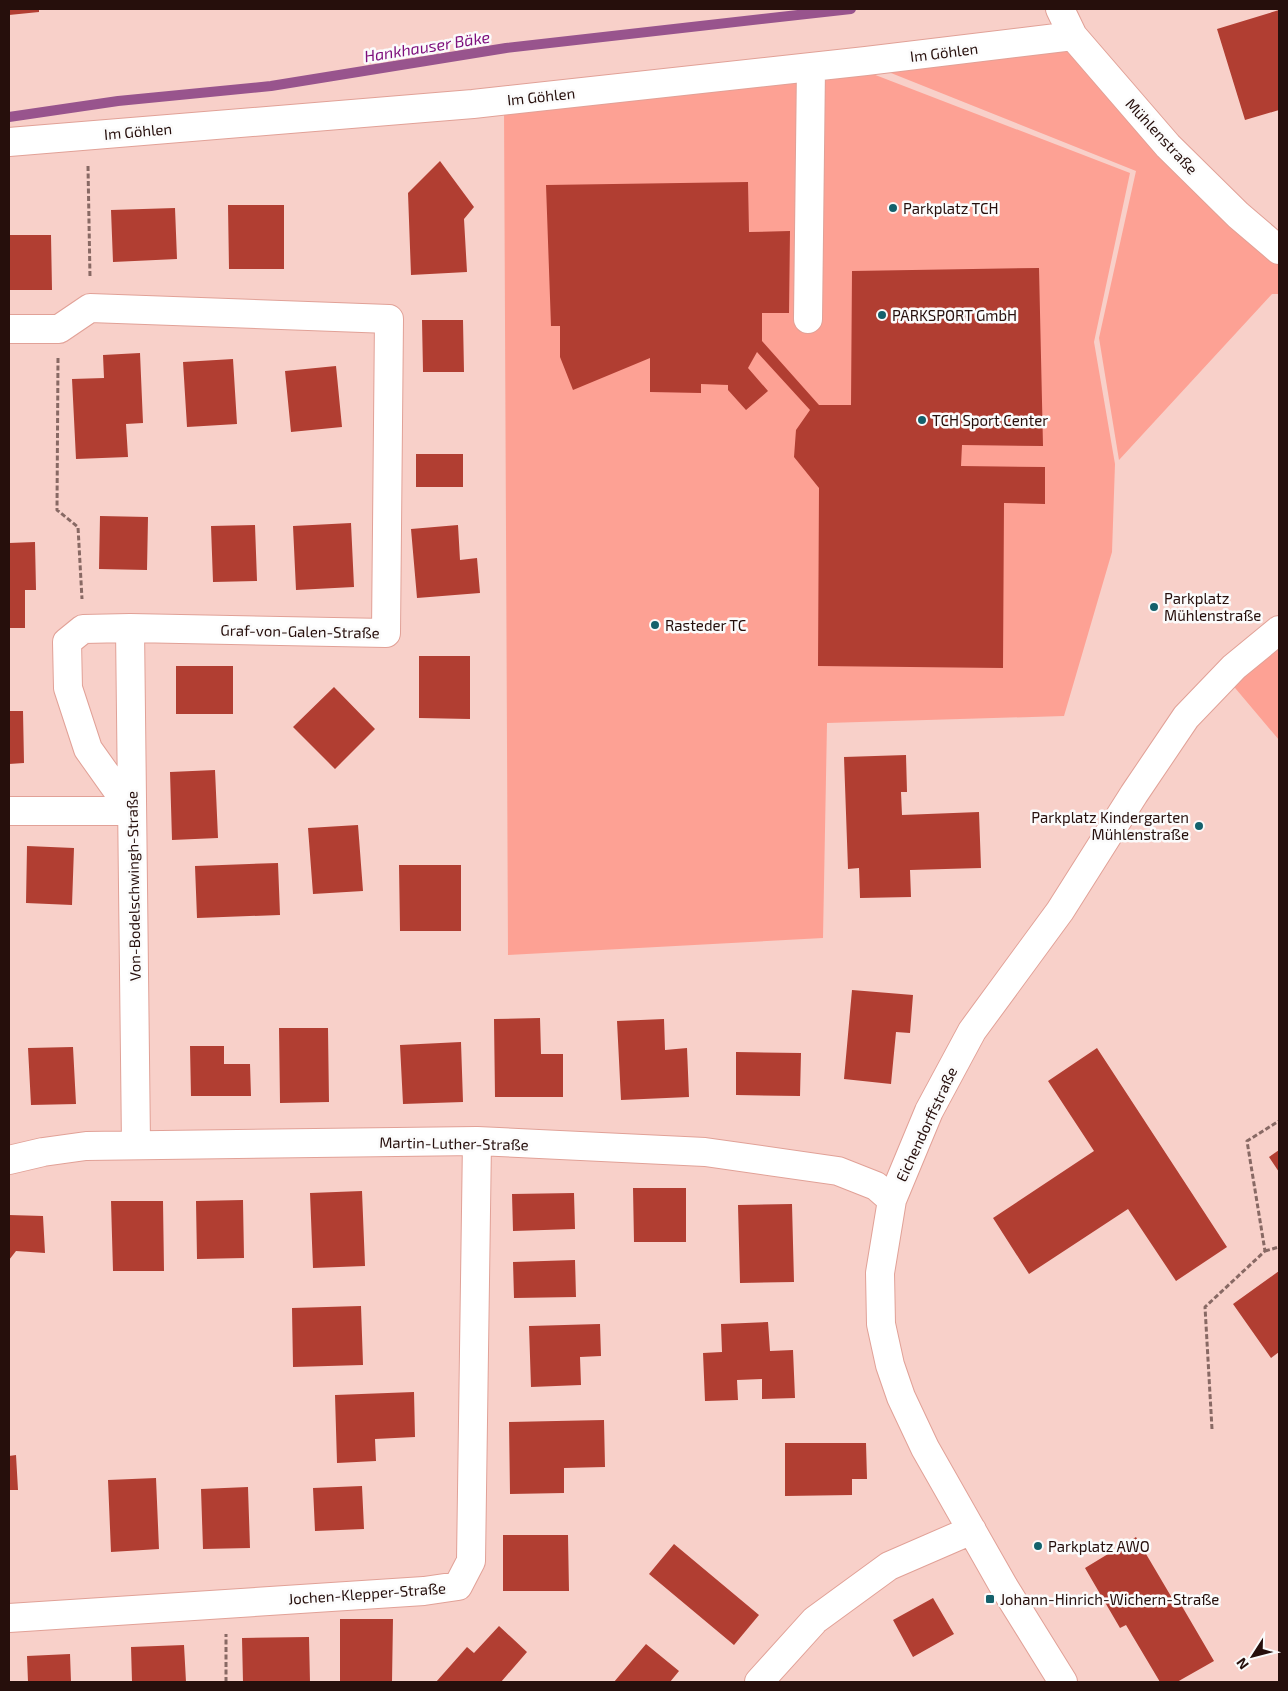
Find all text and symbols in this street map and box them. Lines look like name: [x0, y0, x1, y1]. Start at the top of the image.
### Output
water label: Hankhauser Bäke: [363, 27, 492, 65]
street label: Im Göhlen: [909, 39, 979, 65]
street label: Im Göhlen: [506, 83, 576, 109]
street label: Mühlenstraße: [1122, 94, 1202, 178]
street label: Im Göhlen: [103, 119, 173, 143]
place label: Parkplatz TCH: [903, 199, 999, 217]
marker: Parkplatz TCH: [887, 202, 899, 214]
place label: PARKSPORT GmbH: [892, 306, 1017, 324]
marker: PARKSPORT GmbH: [876, 309, 888, 321]
place label: TCH Sport Center: [932, 411, 1048, 429]
marker: TCH Sport Center: [916, 414, 928, 426]
place label: Parkplatz Mühlenstraße: [1164, 589, 1261, 624]
marker: Parkplatz Mühlenstraße: [1148, 601, 1160, 613]
place label: Rasteder TC: [665, 616, 747, 634]
marker: Rasteder TC: [649, 619, 661, 631]
street label: Graf-von-Galen-Straße: [220, 621, 380, 641]
street label: Von-Bodelschwingh-Straße: [122, 791, 144, 981]
place label: Parkplatz Kindergarten Mühlenstraße: [1031, 808, 1189, 843]
marker: Parkplatz Kindergarten Mühlenstraße: [1193, 820, 1205, 832]
street label: Eichendorffstraße: [892, 1064, 960, 1184]
street label: Martin-Luther-Straße: [379, 1133, 529, 1153]
place label: Parkplatz AWO: [1048, 1537, 1150, 1555]
marker: Parkplatz AWO: [1032, 1540, 1044, 1552]
street label: Jochen-Klepper-Straße: [287, 1578, 447, 1608]
place label: Johann-Hinrich-Wichern-Straße: [1000, 1590, 1219, 1608]
marker: Johann-Hinrich-Wichern-Straße: [984, 1593, 996, 1605]
north arrow: [1228, 1631, 1278, 1681]
text: N: [1232, 1655, 1252, 1673]

